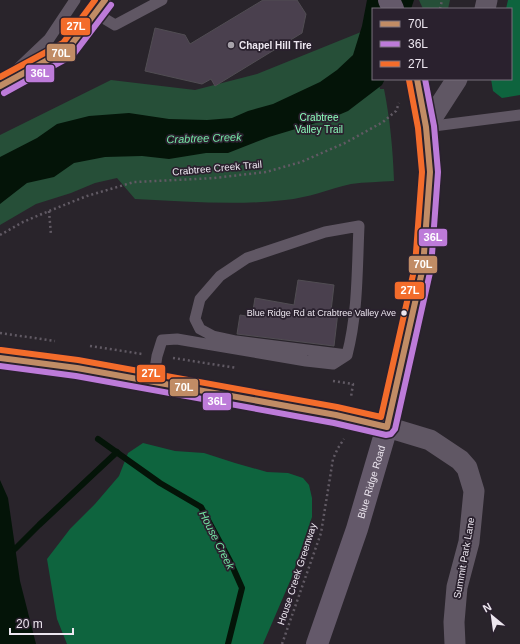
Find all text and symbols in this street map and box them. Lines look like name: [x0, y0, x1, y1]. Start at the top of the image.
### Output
legend: [372, 8, 512, 80]
line badge: 27L: [60, 17, 91, 36]
text: 70L: [408, 17, 428, 31]
text: 27L: [67, 20, 86, 32]
text: 36L: [408, 37, 428, 51]
marker: Chapel Hill Tire: [226, 40, 236, 50]
place label: Chapel Hill Tire: [239, 40, 312, 51]
line badge: 70L: [46, 43, 76, 62]
text: 70L: [52, 47, 71, 59]
text: 27L: [408, 57, 428, 71]
line badge: 36L: [25, 64, 55, 83]
text: 36L: [31, 67, 50, 79]
park label: Crabtree Valley Trail: [295, 112, 343, 135]
water label: Crabtree Creek: [166, 131, 242, 145]
street label: Crabtree Creek Trail: [172, 159, 262, 177]
line badge: 36L: [418, 228, 448, 247]
text: 36L: [424, 231, 443, 243]
line badge: 70L: [408, 255, 438, 274]
text: 70L: [414, 258, 433, 270]
line badge: 27L: [394, 281, 425, 300]
text: 27L: [401, 284, 420, 296]
place label: Blue Ridge Rd at Crabtree Valley Ave: [247, 308, 396, 318]
marker: Blue Ridge Rd at Crabtree Valley Ave: [399, 308, 409, 318]
line badge: 27L: [136, 364, 166, 383]
text: 27L: [142, 367, 161, 379]
line badge: 70L: [169, 378, 199, 397]
text: 70L: [175, 381, 194, 393]
line badge: 36L: [202, 392, 232, 411]
text: 36L: [208, 395, 227, 407]
street label: Blue Ridge Road: [355, 444, 387, 520]
water label: House Creek: [197, 509, 237, 572]
street label: Summit Park Lane: [451, 516, 477, 599]
street label: House Creek Greenway: [275, 522, 319, 626]
north arrow: [472, 596, 512, 636]
text: N: [481, 600, 494, 614]
scale bar: [10, 610, 73, 636]
text: 20 m: [16, 617, 43, 631]

